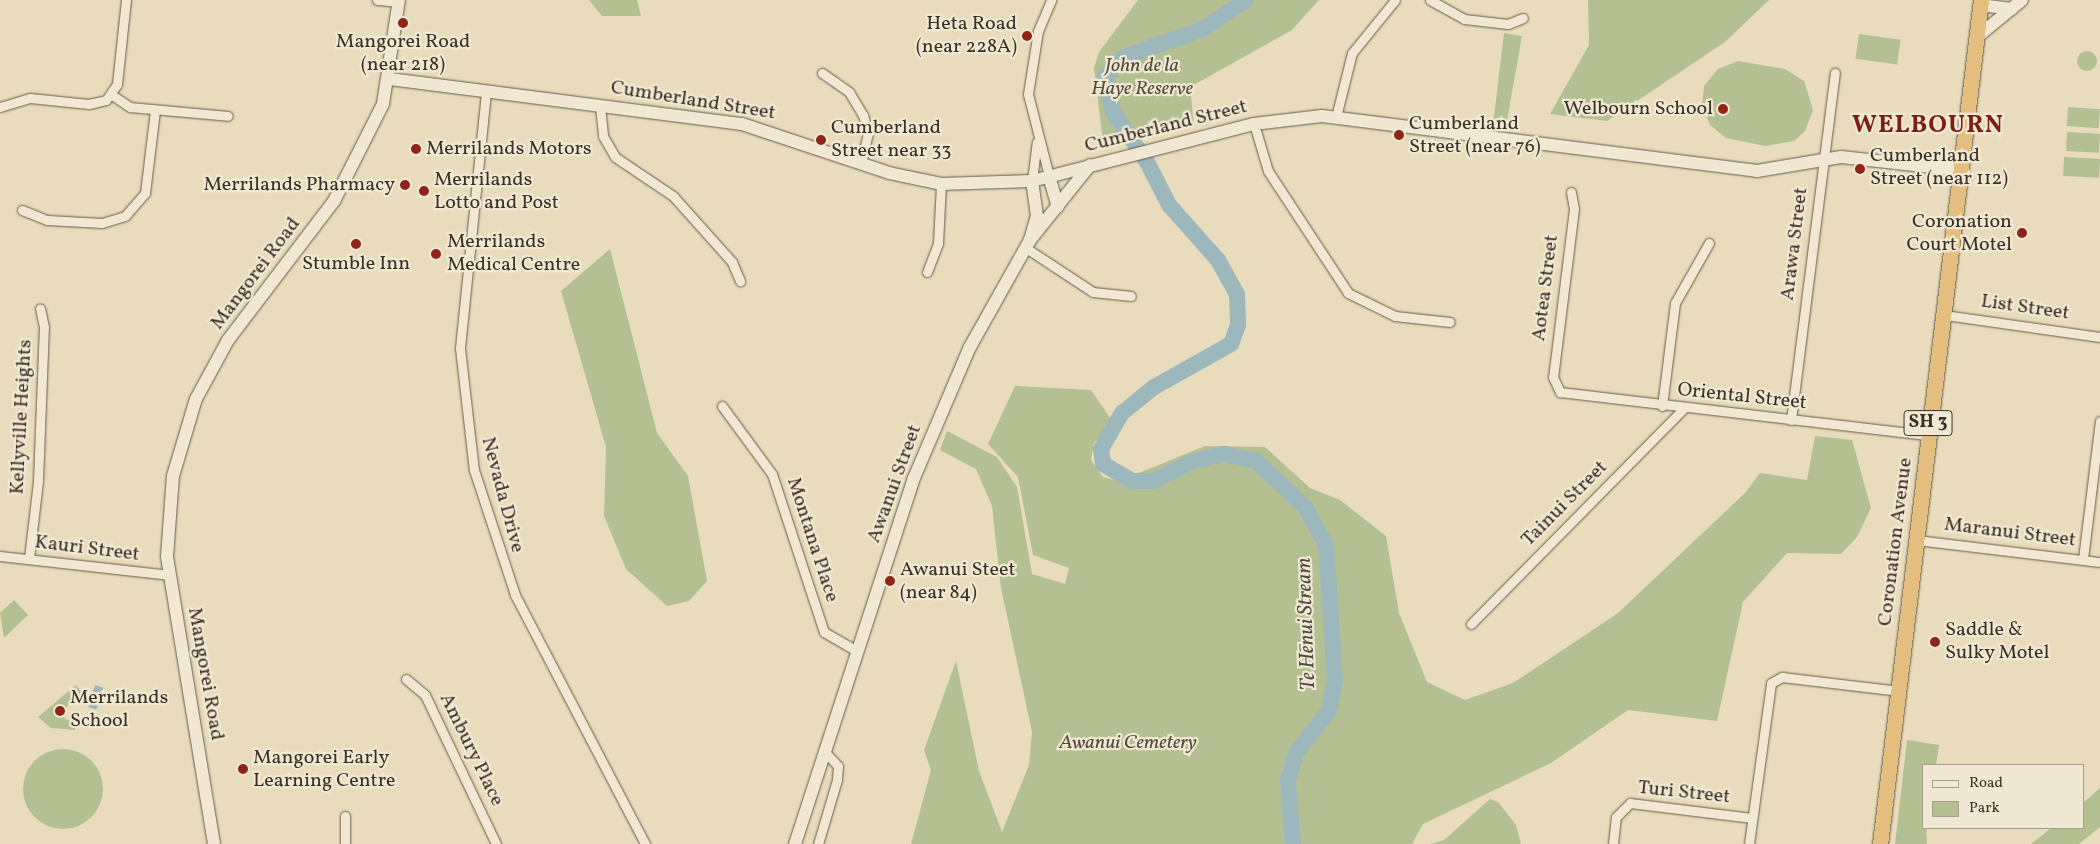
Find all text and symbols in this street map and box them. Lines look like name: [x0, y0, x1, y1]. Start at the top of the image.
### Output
place label: Heta Road (near 228A): [916, 12, 1017, 59]
marker: Mangorei Road (near 218): [397, 17, 409, 29]
marker: Heta Road (near 228A): [1021, 30, 1033, 42]
place label: Mangorei Road (near 218): [336, 31, 470, 78]
park label: John de la Haye Reserve: [1091, 55, 1193, 102]
street label: Cumberland Street: [609, 76, 777, 126]
street label: Cumberland Street: [1082, 95, 1250, 159]
place label: Welbourn School: [1563, 97, 1713, 121]
marker: Welbourn School: [1717, 103, 1729, 115]
district label: WELBOURN: [1851, 111, 2005, 141]
place label: Cumberland Street (near 76): [1409, 112, 1541, 159]
place label: Cumberland Street near 33: [831, 116, 952, 163]
marker: Cumberland Street (near 76): [1393, 129, 1405, 141]
marker: Cumberland Street near 33: [815, 134, 827, 146]
place label: Merrilands Motors: [426, 137, 591, 161]
marker: Merrilands Motors: [410, 143, 422, 155]
place label: Cumberland Street (near 112): [1870, 145, 2008, 192]
marker: Cumberland Street (near 112): [1854, 163, 1866, 175]
place label: Merrilands Lotto and Post: [434, 168, 559, 215]
place label: Merrilands Pharmacy: [204, 173, 395, 197]
marker: Merrilands Pharmacy: [399, 179, 411, 191]
marker: Merrilands Lotto and Post: [418, 185, 430, 197]
street label: Arawa Street: [1776, 186, 1814, 302]
place label: Coronation Court Motel: [1906, 210, 2012, 257]
street label: Mangorei Road: [206, 213, 306, 335]
marker: Coronation Court Motel: [2016, 227, 2028, 239]
place label: Merrilands Medical Centre: [447, 230, 580, 277]
street label: Aotea Street: [1528, 233, 1564, 343]
marker: Stumble Inn: [350, 238, 362, 250]
marker: Merrilands Medical Centre: [429, 247, 443, 261]
place label: Stumble Inn: [302, 252, 410, 276]
street label: List Street: [1979, 290, 2071, 326]
street label: Kellyville Heights: [6, 339, 38, 495]
street label: Oriental Street: [1676, 378, 1808, 416]
road number: SH 3: [1903, 406, 1953, 439]
street label: Awanui Street: [863, 422, 927, 546]
street label: Nevada Drive: [475, 435, 529, 555]
street label: Tainui Street: [1517, 456, 1613, 552]
street label: Coronation Avenue: [1874, 456, 1918, 628]
street label: Montana Place: [781, 475, 843, 605]
street label: Maranui Street: [1943, 513, 2077, 553]
street label: Kauri Street: [33, 531, 141, 567]
water label: Te Hēnui Stream: [1292, 557, 1322, 691]
place label: Awanui Steet (near 84): [900, 558, 1015, 605]
marker: Awanui Steet (near 84): [884, 575, 896, 587]
street label: Mangorei Road: [182, 606, 228, 742]
place label: Saddle & Sulky Motel: [1945, 618, 2050, 665]
marker: Saddle & Sulky Motel: [1929, 636, 1941, 648]
place label: Merrilands School: [70, 687, 168, 734]
street label: Ambury Place: [433, 689, 509, 811]
marker: Merrilands School: [54, 705, 66, 717]
park label: Awanui Cemetery: [1059, 731, 1197, 755]
place label: Mangorei Early Learning Centre: [253, 746, 395, 793]
marker: Mangorei Early Learning Centre: [237, 763, 249, 775]
legend: [1922, 764, 2085, 829]
text: Road: [1969, 773, 2003, 794]
street label: Turi Street: [1637, 776, 1731, 810]
text: Park: [1969, 798, 2000, 819]

